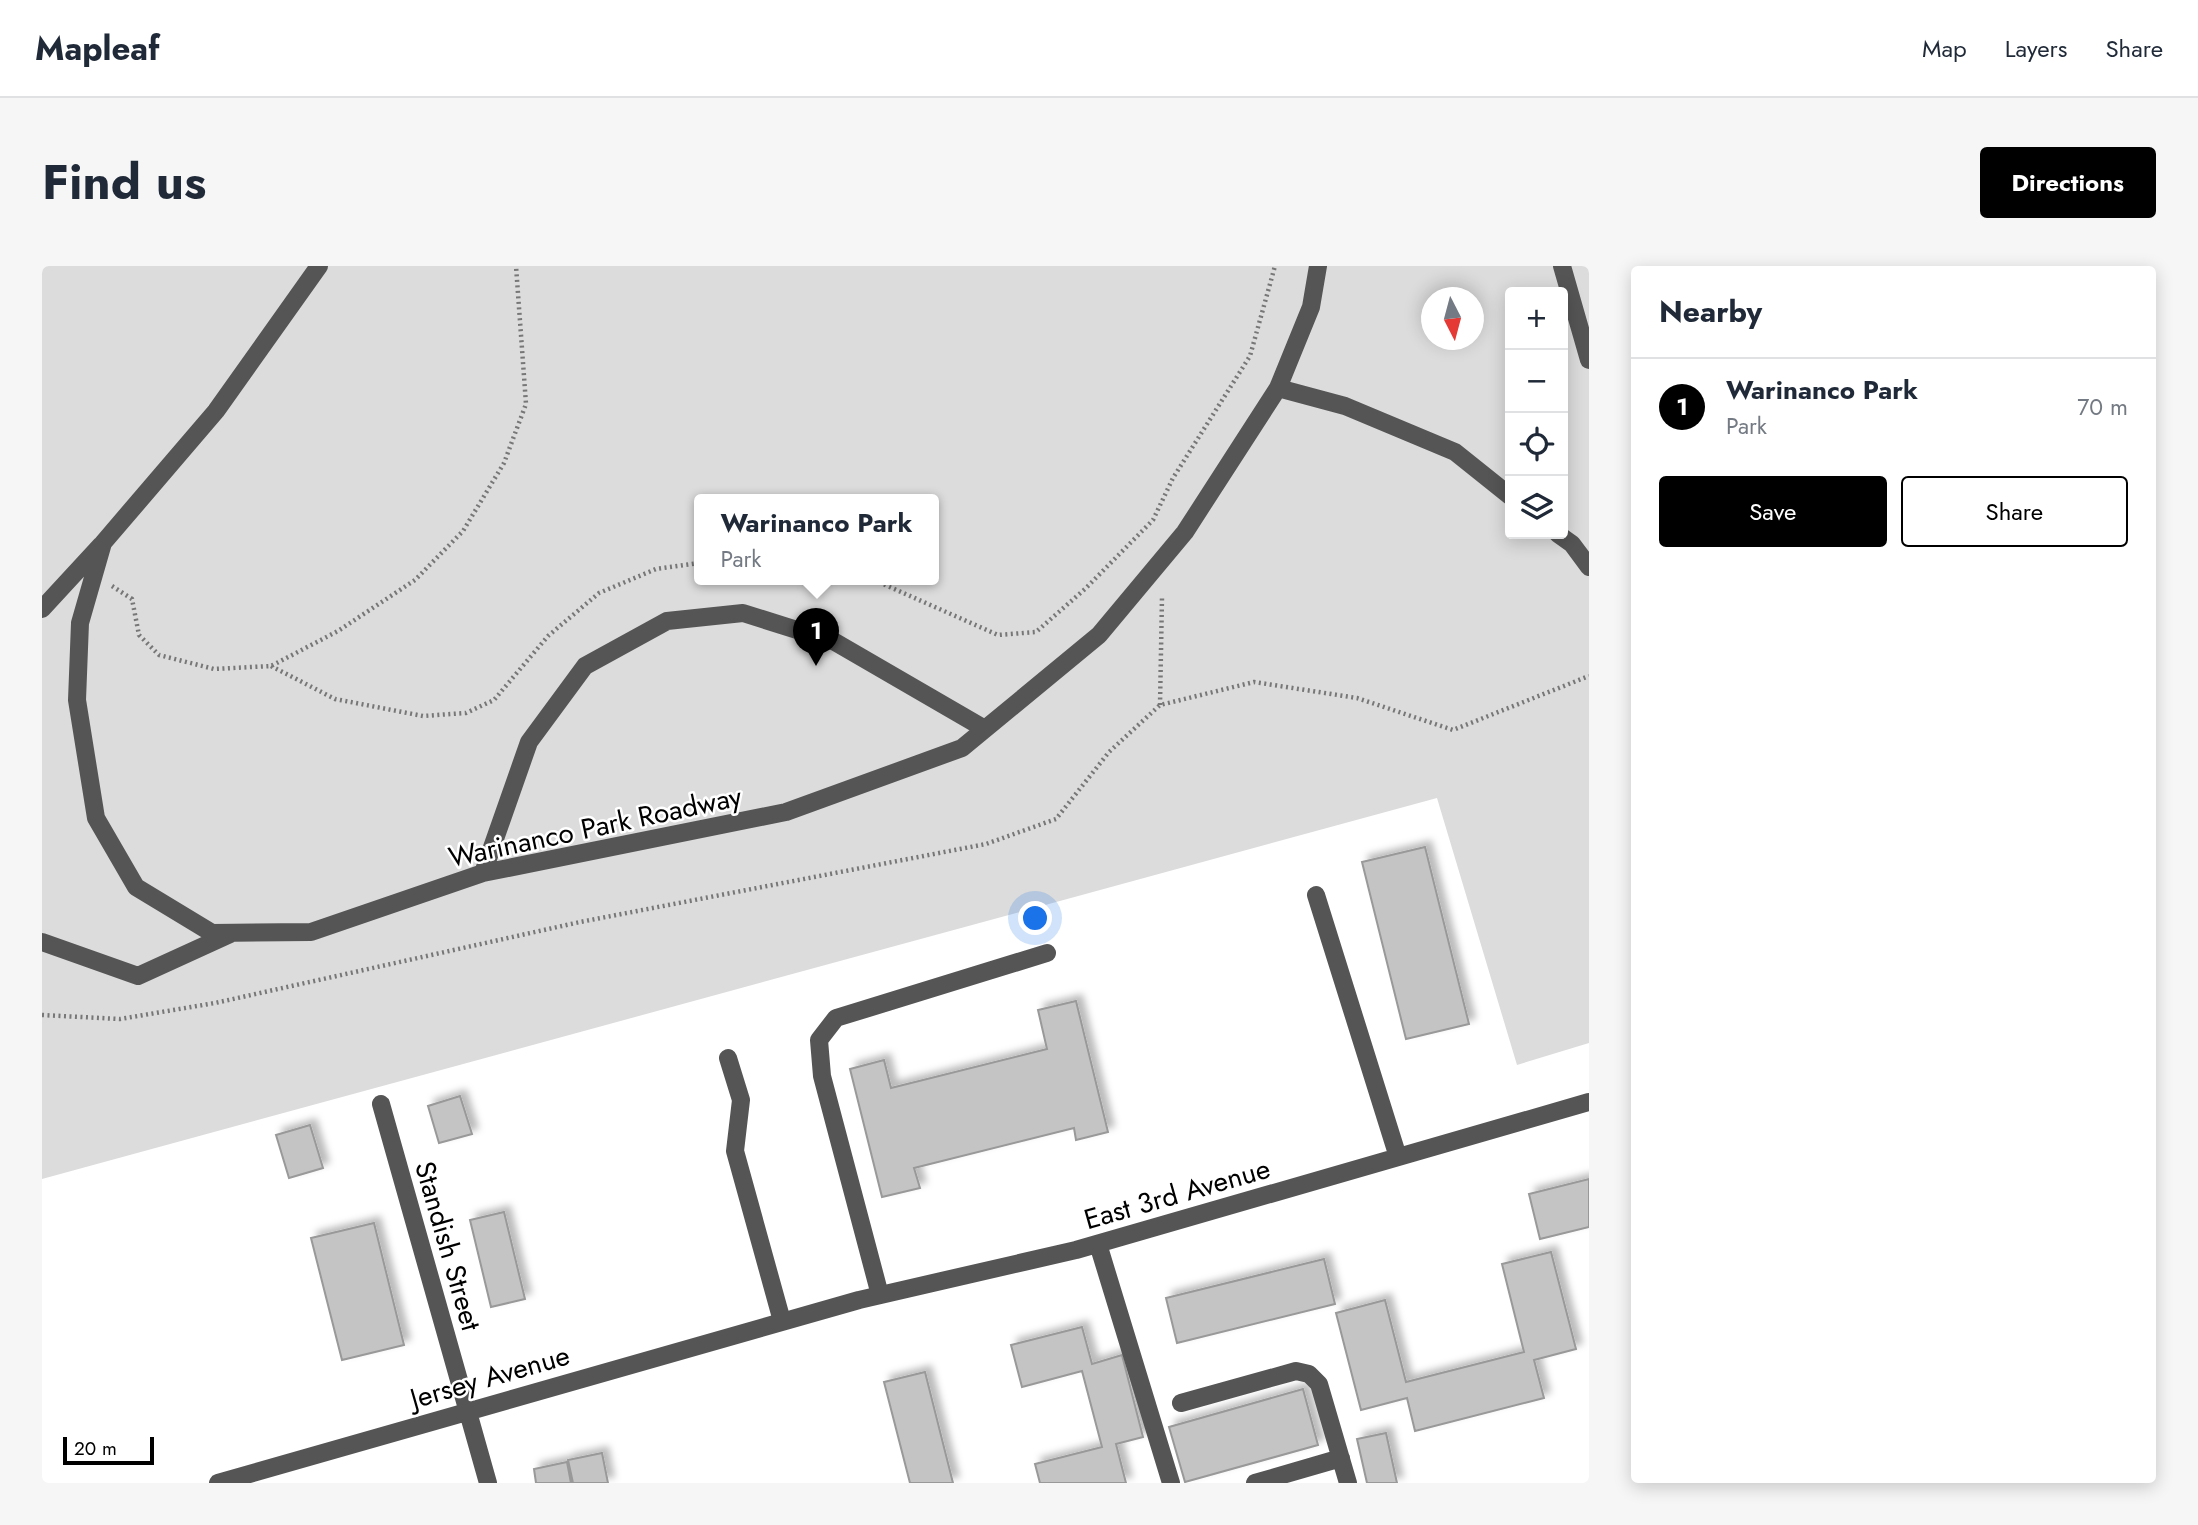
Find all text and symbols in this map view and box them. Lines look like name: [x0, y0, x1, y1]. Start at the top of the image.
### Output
text: Mapleaf: [35, 25, 160, 72]
text: Map: [1922, 31, 1967, 66]
text: Layers: [2005, 31, 2067, 66]
text: Share: [2105, 31, 2163, 66]
text: Find us: [42, 147, 206, 217]
button: Directions: [1980, 147, 2156, 218]
north arrow: [1421, 287, 1484, 350]
map controls: [1505, 287, 1568, 539]
button: +: [1505, 287, 1568, 350]
text: Nearby: [1659, 290, 1762, 333]
button: −: [1505, 350, 1568, 413]
text: Warinanco Park: [1726, 371, 1918, 409]
text: 1: [1676, 390, 1688, 424]
text: 70 m: [2077, 390, 2128, 424]
text: Park: [1726, 409, 1767, 443]
button: locate: [1505, 413, 1568, 476]
button: layers: [1505, 476, 1568, 539]
button: Save: [1659, 476, 1887, 547]
button: Share: [1901, 476, 2128, 547]
popup: [694, 494, 939, 585]
text: Warinanco Park: [721, 504, 912, 542]
text: Park: [721, 542, 762, 576]
pin: 1: [793, 608, 839, 666]
street label: Warinanco Park Roadway: [445, 776, 746, 878]
your location: [1018, 901, 1052, 935]
street label: East 3rd Avenue: [1079, 1148, 1275, 1240]
street label: Standish Street: [404, 1156, 492, 1336]
street label: Jersey Avenue: [402, 1335, 574, 1420]
scale bar: [63, 1434, 154, 1466]
text: 20 m: [74, 1435, 117, 1462]

